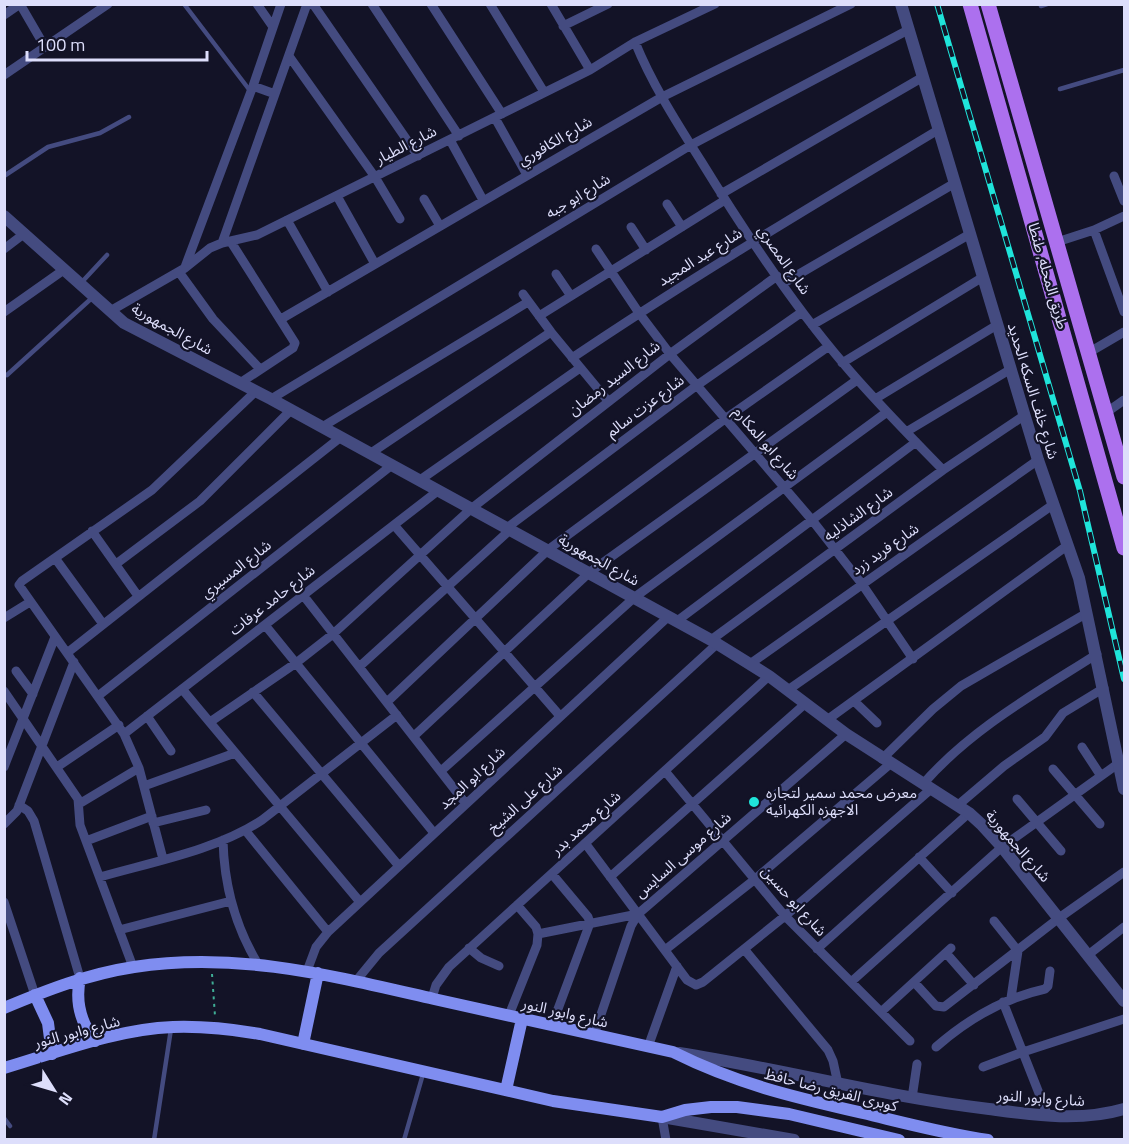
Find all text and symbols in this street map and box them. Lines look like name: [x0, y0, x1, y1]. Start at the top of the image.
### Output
scale bar: [27, 24, 207, 62]
text: 100 m: [36, 31, 85, 58]
street label: شارع الكافوري: [513, 110, 597, 172]
street label: شارع الطيار: [370, 119, 441, 171]
street label: شارع ابو جبه: [541, 167, 615, 225]
street label: شارع المصري: [751, 220, 817, 300]
street label: طريق المحله, طنطا: [1022, 220, 1075, 332]
street label: شارع عبد المجيد: [653, 221, 747, 293]
street label: شارع الجمهورية: [127, 297, 217, 361]
street label: شارع خلف السكه الحديد: [1001, 320, 1065, 462]
street label: شارع السيد رمضان: [563, 334, 665, 422]
street label: شارع عزت سالم: [601, 368, 689, 443]
street label: شارع ابو المكارم: [727, 401, 805, 485]
street label: شارع الشاذليه: [818, 480, 898, 548]
street label: شارع فريد زرد: [846, 517, 924, 581]
street label: شارع الجمهورية: [554, 528, 644, 592]
street label: شارع المسيري: [195, 533, 277, 604]
street label: شارع حامد عرفات: [224, 558, 321, 641]
street label: شارع ابو المجد: [433, 740, 511, 815]
street label: شارع على الشيخ: [482, 758, 568, 840]
place label: معرض محمد سمير لتجاره الاجهزه الكهرائيه: [766, 781, 917, 821]
street label: شارع محمد بدر: [545, 785, 627, 862]
marker: معرض محمد سمير لتجاره الاجهزه الكهرائيه: [747, 795, 761, 809]
street label: شارع الجمهورية: [980, 804, 1057, 888]
street label: شارع موسى السايس: [629, 806, 737, 904]
street label: شارع ابو حسين: [755, 860, 833, 942]
street label: شارع وابور النور: [518, 991, 611, 1035]
street label: شارع وابور النور: [30, 1009, 123, 1055]
north arrow: [24, 1060, 84, 1120]
street label: كوبرى الفريق رضا حافظ: [762, 1062, 901, 1117]
street label: شارع وابور النور: [995, 1083, 1086, 1113]
text: N: [53, 1087, 79, 1111]

